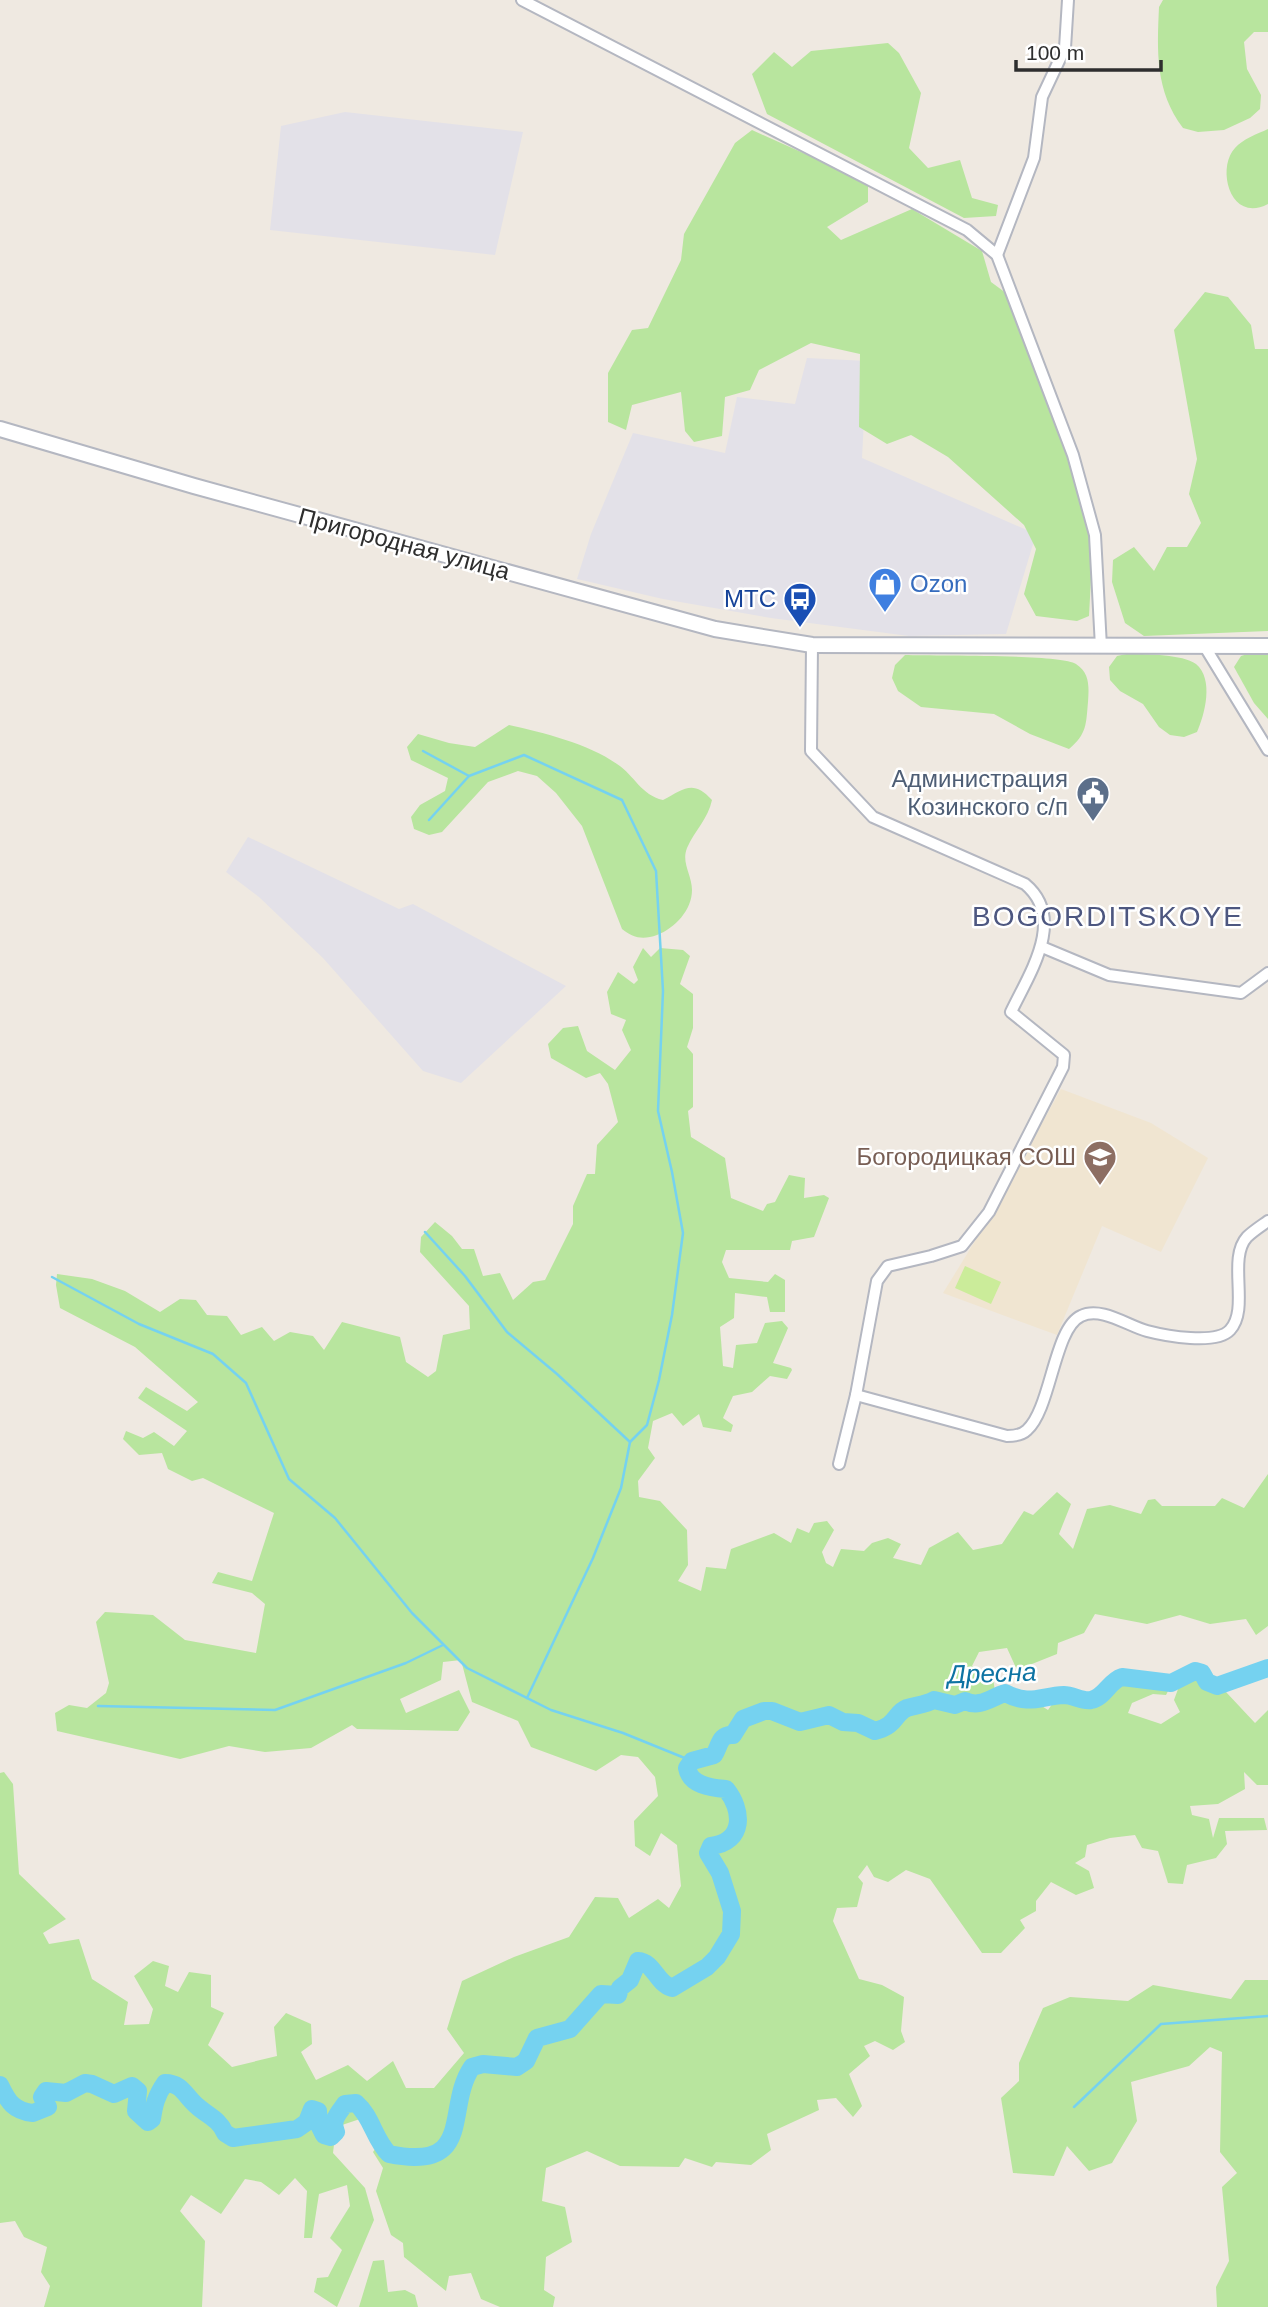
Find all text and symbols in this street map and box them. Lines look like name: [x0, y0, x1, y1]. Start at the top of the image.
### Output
scale bar: [1016, 28, 1161, 72]
text: 100 m: [1026, 41, 1084, 64]
street label: Пригородная улица: [295, 502, 514, 585]
shop icon: Ozon: [866, 565, 904, 614]
place label: Ozon: [910, 570, 967, 597]
bus stop icon: МТС: [781, 580, 819, 629]
place label: МТС: [724, 585, 776, 612]
place label: Администрация Козинского с/п: [892, 765, 1068, 820]
public building icon: Администрация Козинского с/п: [1074, 774, 1112, 823]
district label: BOGORDITSKOYE: [972, 901, 1244, 932]
school or university icon: Богородицкая СОШ: [1081, 1138, 1119, 1187]
place label: Богородицкая СОШ: [856, 1143, 1076, 1170]
water label: Дресна: [944, 1656, 1037, 1690]

